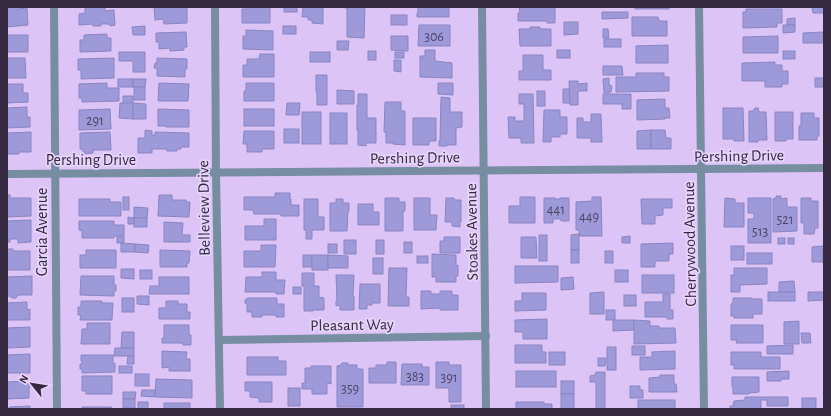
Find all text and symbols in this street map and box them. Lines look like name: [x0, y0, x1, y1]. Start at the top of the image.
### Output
house number: 306: [424, 30, 444, 44]
house number: 291: [86, 114, 104, 128]
street label: Pershing Drive: [694, 147, 784, 165]
street label: Pershing Drive: [370, 149, 460, 167]
street label: Pershing Drive: [46, 152, 136, 168]
street label: Belleview Drive: [195, 160, 213, 256]
street label: Cherrywood Avenue: [681, 181, 700, 307]
street label: Stoakes Avenue: [463, 183, 481, 281]
street label: Garcia Avenue: [34, 188, 50, 276]
house number: 441: [547, 203, 565, 217]
house number: 449: [579, 210, 599, 224]
house number: 521: [776, 213, 794, 227]
house number: 513: [752, 225, 768, 239]
street label: Pleasant Way: [310, 316, 394, 335]
north arrow: [12, 364, 52, 404]
house number: 383: [406, 370, 424, 384]
house number: 391: [440, 371, 458, 385]
text: N: [17, 373, 30, 385]
house number: 359: [341, 382, 359, 396]

